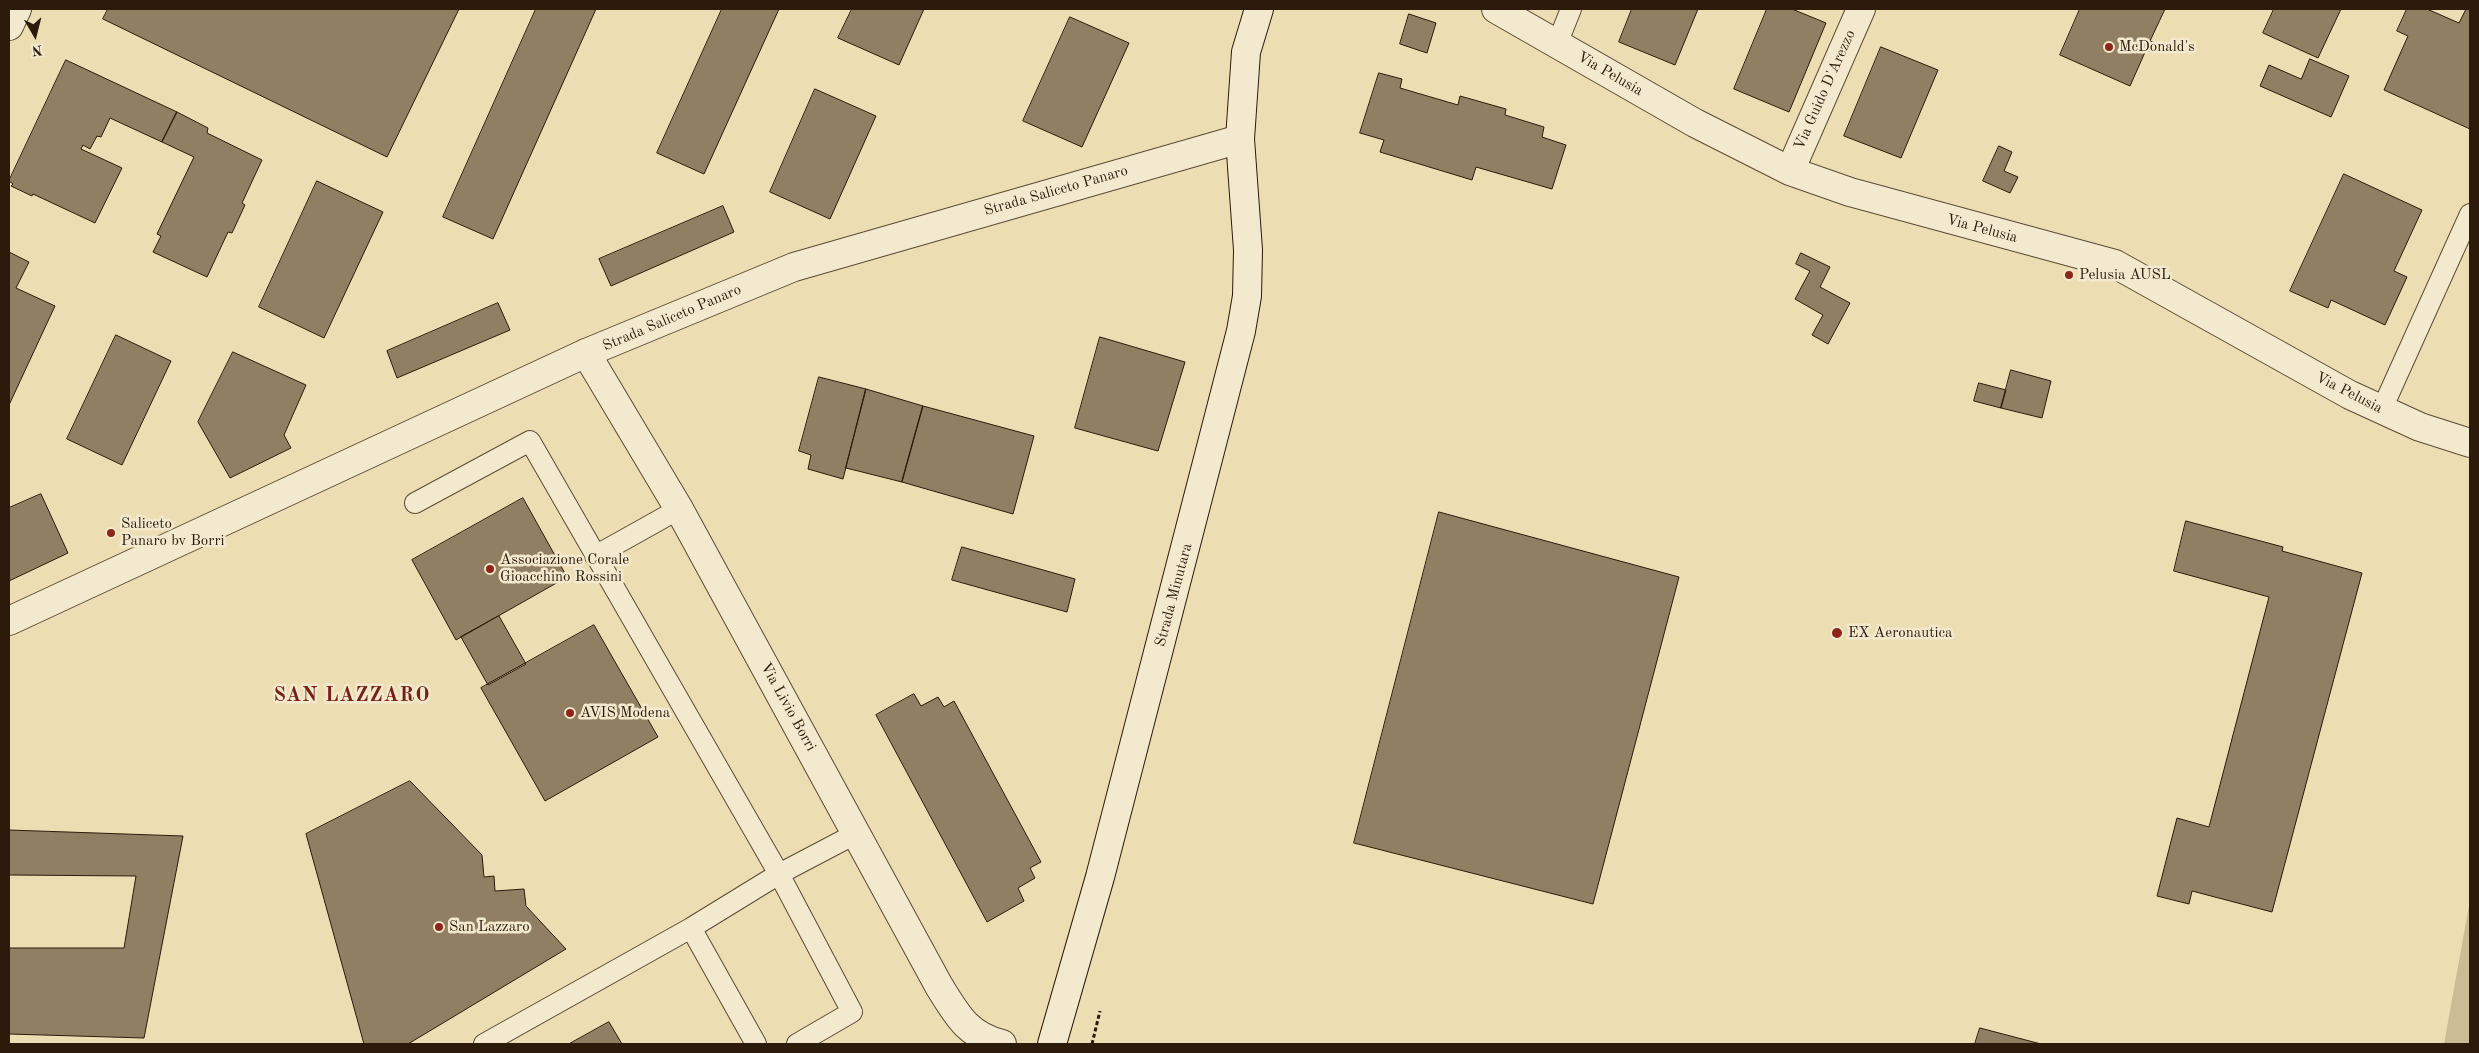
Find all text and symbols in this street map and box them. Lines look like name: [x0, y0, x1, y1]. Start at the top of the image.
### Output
north arrow: [10, 10, 60, 60]
street label: Via Guido D'Arezzo: [1790, 27, 1860, 153]
place label: McDonald's: [2119, 38, 2195, 56]
marker: McDonald's: [2103, 41, 2115, 53]
text: N: [31, 42, 43, 58]
street label: Via Pelusia: [1574, 48, 1646, 100]
street label: Strada Saliceto Panaro: [982, 162, 1130, 220]
street label: Via Pelusia: [1944, 211, 2020, 247]
place label: Pelusia AUSL: [2079, 266, 2171, 284]
marker: Pelusia AUSL: [2063, 269, 2075, 281]
street label: Strada Saliceto Panaro: [600, 281, 744, 355]
street label: Via Pelusia: [2312, 368, 2386, 418]
place label: Saliceto Panaro bv Borri: [121, 515, 225, 550]
marker: Saliceto Panaro bv Borri: [105, 527, 117, 539]
street label: Strada Minutara: [1152, 541, 1196, 649]
place label: Associazione Corale Gioacchino Rossini: [500, 551, 629, 586]
marker: Associazione Corale Gioacchino Rossini: [484, 563, 496, 575]
place label: EX Aeronautica: [1848, 624, 1953, 642]
marker: EX Aeronautica: [1830, 626, 1844, 640]
street label: Via Livio Borri: [756, 660, 820, 754]
district label: SAN LAZZARO: [272, 684, 432, 708]
place label: AVIS Modena: [580, 704, 670, 722]
marker: AVIS Modena: [564, 707, 576, 719]
place label: San Lazzaro: [449, 918, 530, 936]
marker: San Lazzaro: [433, 921, 445, 933]

